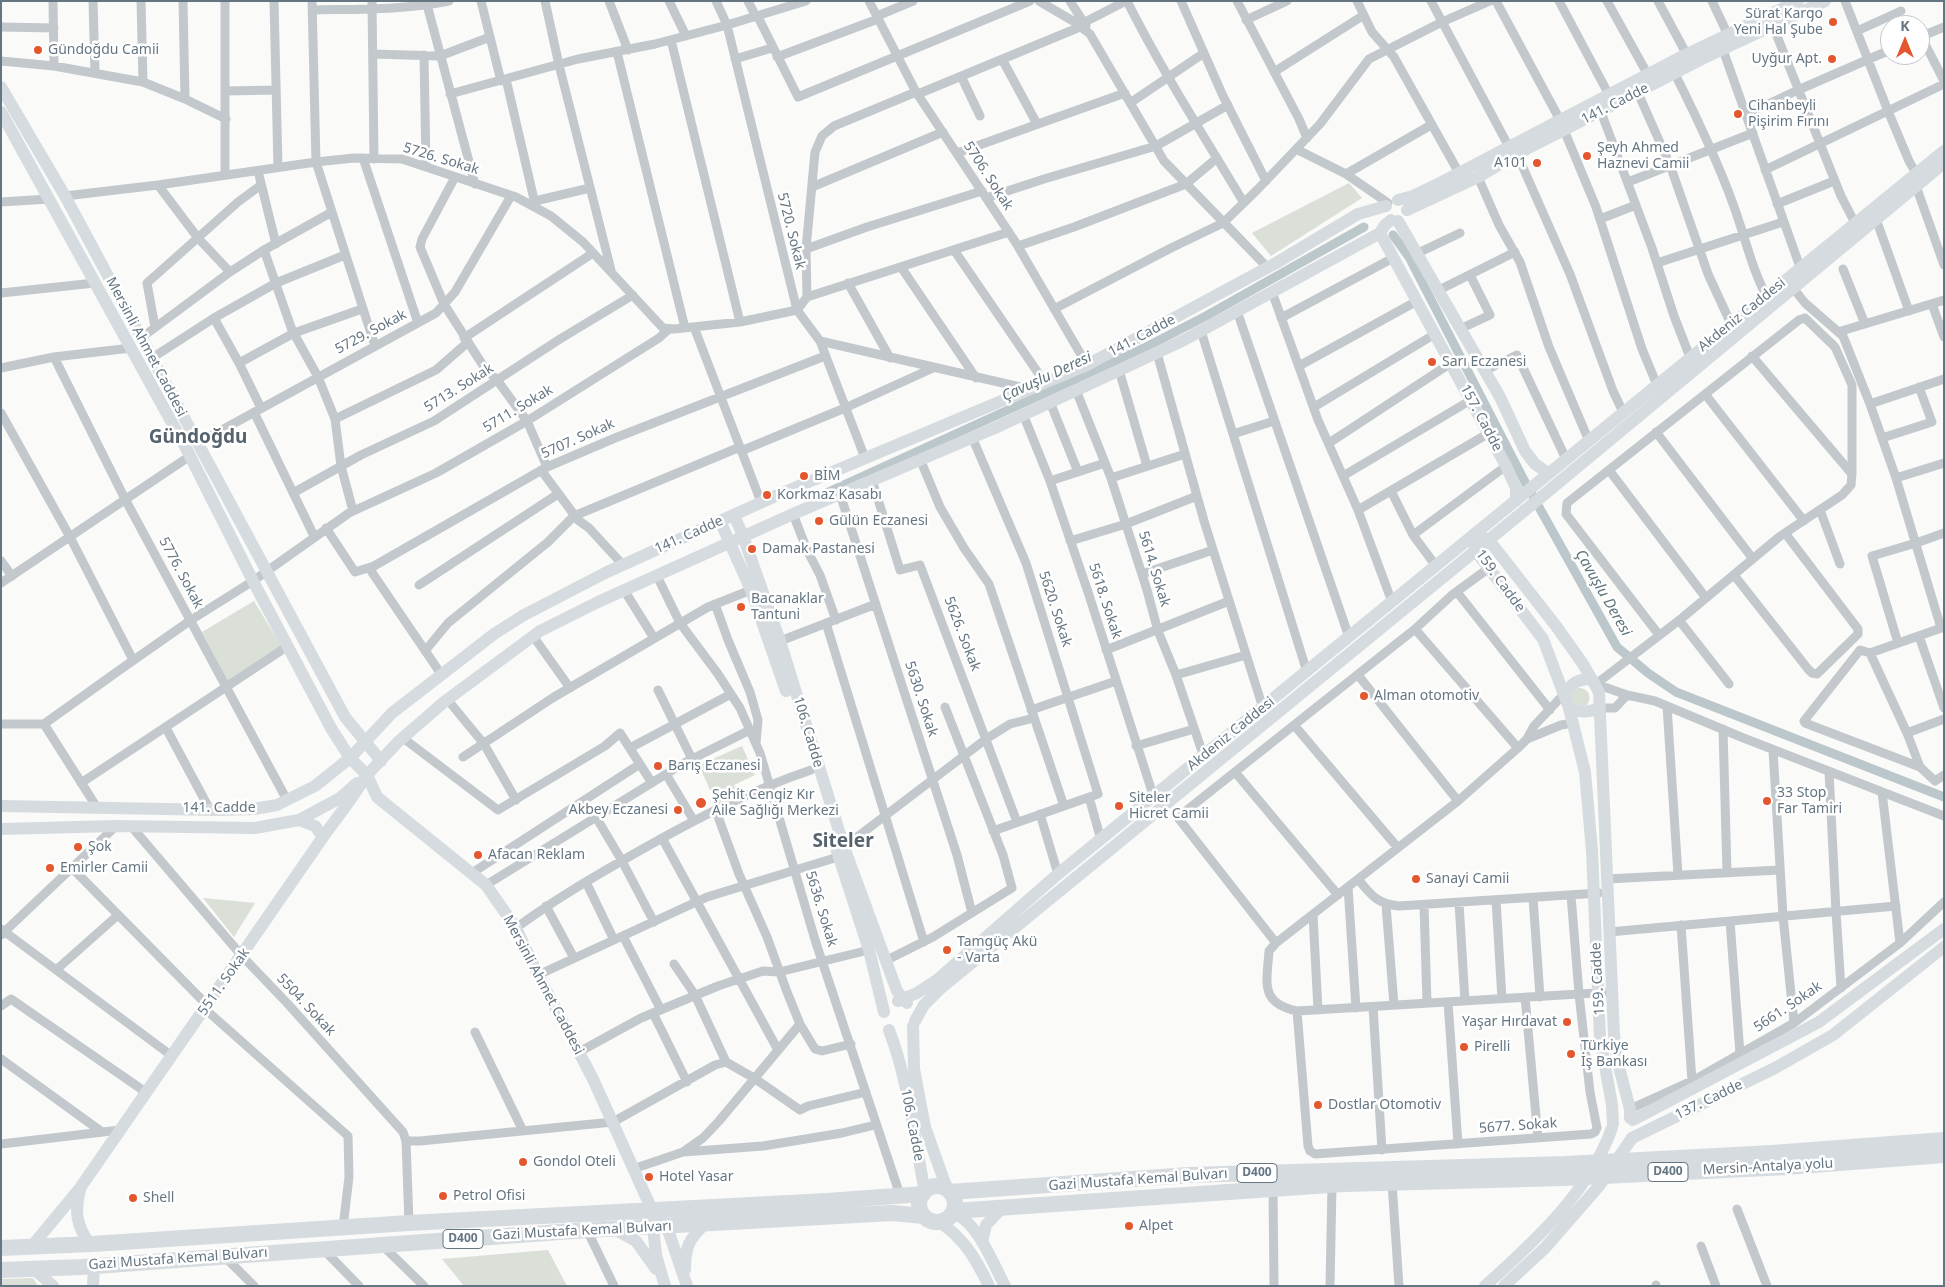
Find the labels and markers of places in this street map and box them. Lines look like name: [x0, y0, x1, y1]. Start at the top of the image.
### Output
place label: Sürat Kargo Yeni Hal Şube: [1734, 6, 1823, 38]
marker: Sürat Kargo Yeni Hal Şube: [1827, 16, 1839, 28]
place label: Gündoğdu Camii: [48, 42, 159, 58]
marker: Gündoğdu Camii: [32, 44, 44, 56]
place label: Uyğur Apt.: [1752, 51, 1822, 67]
marker: Uyğur Apt.: [1826, 53, 1838, 65]
place label: Cihanbeyli Pişirim Fırını: [1748, 98, 1829, 130]
marker: Cihanbeyli Pişirim Fırını: [1732, 108, 1744, 120]
place label: Şeyh Ahmed Haznevi Camii: [1597, 140, 1689, 172]
marker: Şeyh Ahmed Haznevi Camii: [1581, 150, 1593, 162]
place label: A101: [1494, 155, 1527, 171]
marker: A101: [1531, 157, 1543, 169]
place label: Sarı Eczanesi: [1442, 354, 1526, 370]
marker: Sarı Eczanesi: [1426, 356, 1438, 368]
place label: BİM: [814, 468, 841, 484]
marker: BİM: [798, 470, 810, 482]
place label: Korkmaz Kasabı: [777, 487, 882, 503]
marker: Korkmaz Kasabı: [761, 489, 773, 501]
place label: Gülün Eczanesi: [829, 513, 928, 529]
marker: Gülün Eczanesi: [813, 515, 825, 527]
place label: Damak Pastanesi: [762, 541, 875, 557]
marker: Damak Pastanesi: [746, 543, 758, 555]
place label: Bacanaklar Tantuni: [751, 591, 824, 624]
marker: Bacanaklar Tantuni: [735, 601, 747, 613]
place label: Alman otomotiv: [1374, 688, 1479, 704]
marker: Alman otomotiv: [1358, 690, 1370, 702]
place label: Barış Eczanesi: [668, 758, 760, 774]
marker: Barış Eczanesi: [652, 760, 664, 772]
place label: 33 Stop Far Tamiri: [1777, 785, 1842, 818]
place label: Şehit Cengiz Kır Aile Sağlığı Merkezi: [712, 787, 839, 820]
place label: Siteler Hicret Camii: [1129, 790, 1209, 822]
marker: 33 Stop Far Tamiri: [1761, 795, 1773, 807]
marker: Şehit Cengiz Kır Aile Sağlığı Merkezi: [694, 796, 708, 810]
marker: Siteler Hicret Camii: [1113, 800, 1125, 812]
place label: Akbey Eczanesi: [569, 802, 668, 818]
marker: Akbey Eczanesi: [672, 804, 684, 816]
place label: Şok: [88, 839, 112, 855]
marker: Şok: [72, 841, 84, 853]
place label: Afacan Reklam: [488, 847, 585, 863]
marker: Afacan Reklam: [472, 849, 484, 861]
place label: Emirler Camii: [60, 860, 148, 876]
marker: Emirler Camii: [44, 862, 56, 874]
place label: Sanayi Camii: [1426, 871, 1509, 887]
marker: Sanayi Camii: [1410, 873, 1422, 885]
place label: Tamgüç Akü - Varta: [957, 934, 1037, 966]
marker: Tamgüç Akü - Varta: [941, 944, 953, 956]
place label: Yaşar Hırdavat: [1462, 1014, 1557, 1030]
marker: Yaşar Hırdavat: [1561, 1016, 1573, 1028]
place label: Türkiye İş Bankası: [1581, 1038, 1647, 1070]
place label: Pirelli: [1474, 1039, 1510, 1055]
marker: Pirelli: [1458, 1041, 1470, 1053]
marker: Türkiye İş Bankası: [1565, 1048, 1577, 1060]
place label: Dostlar Otomotiv: [1328, 1097, 1441, 1113]
marker: Dostlar Otomotiv: [1312, 1099, 1324, 1111]
place label: Gondol Oteli: [533, 1154, 616, 1170]
marker: Gondol Oteli: [517, 1156, 529, 1168]
place label: Hotel Yasar: [659, 1169, 733, 1185]
marker: Hotel Yasar: [643, 1171, 655, 1183]
place label: Petrol Ofisi: [453, 1188, 525, 1204]
place label: Shell: [143, 1190, 174, 1206]
marker: Petrol Ofisi: [437, 1190, 449, 1202]
marker: Shell: [127, 1192, 139, 1204]
place label: Alpet: [1139, 1218, 1173, 1234]
marker: Alpet: [1123, 1220, 1135, 1232]

